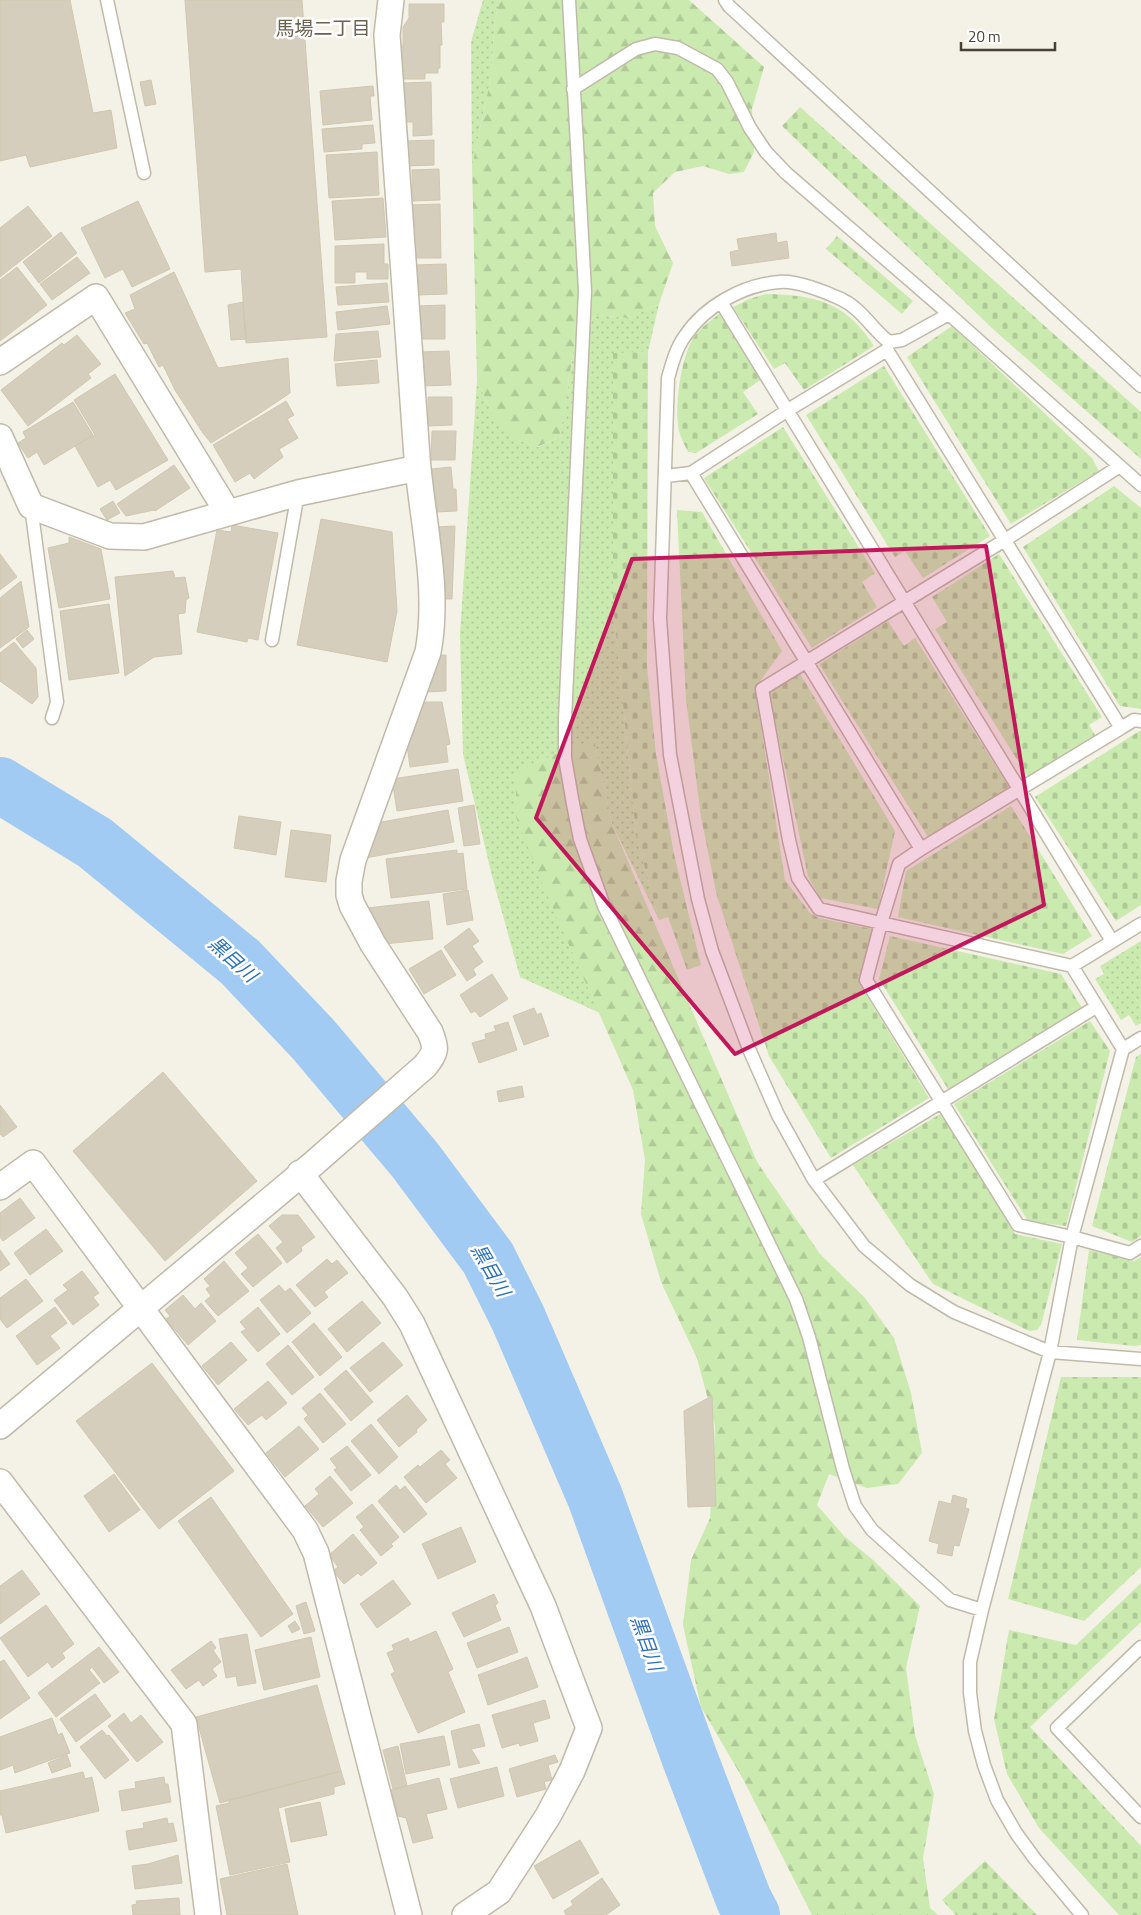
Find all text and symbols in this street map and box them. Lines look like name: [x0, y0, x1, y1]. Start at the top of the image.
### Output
district label: 馬場二丁目: [275, 13, 371, 42]
scale bar: [961, 20, 1055, 52]
text: 20 m: [968, 25, 1001, 48]
water label: 黒目川: [202, 929, 266, 990]
water label: 黒目川: [465, 1238, 519, 1303]
water label: 黒目川: [624, 1611, 672, 1676]

